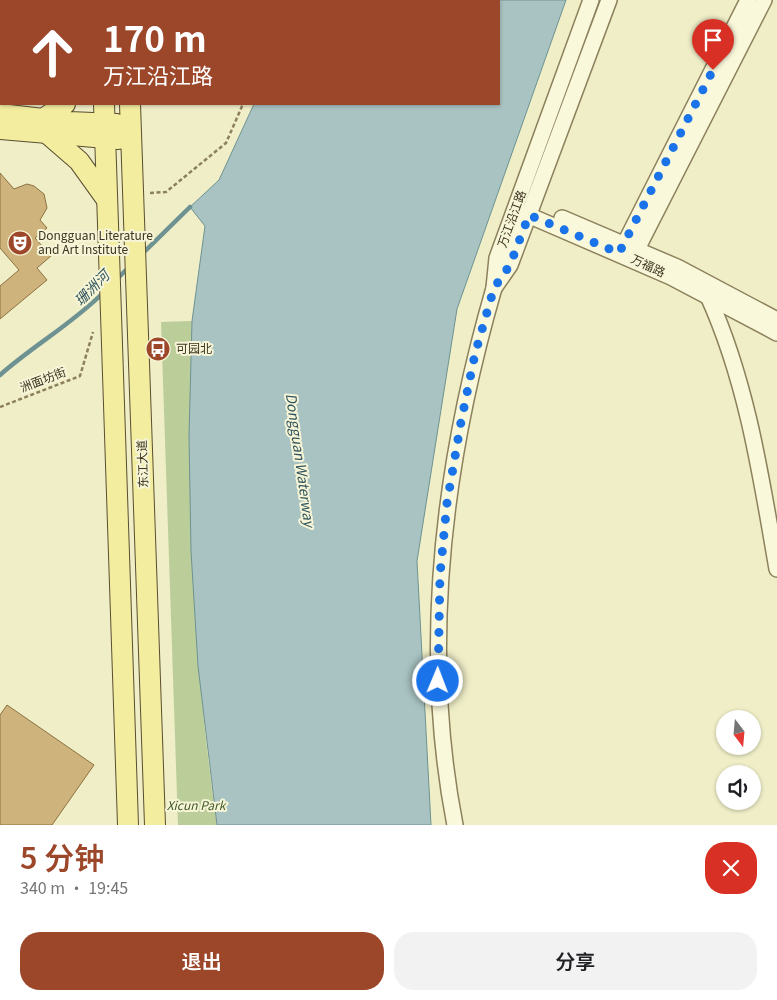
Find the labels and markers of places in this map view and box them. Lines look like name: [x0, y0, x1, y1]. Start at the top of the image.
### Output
pin: [692, 19, 734, 70]
place label: Dongguan Literature and Art Institute: [38, 226, 153, 257]
theatre icon: Dongguan Literature and Art Institute: [7, 230, 33, 256]
bus stop icon: 可园北: [145, 336, 171, 362]
place label: 可园北: [176, 339, 212, 356]

